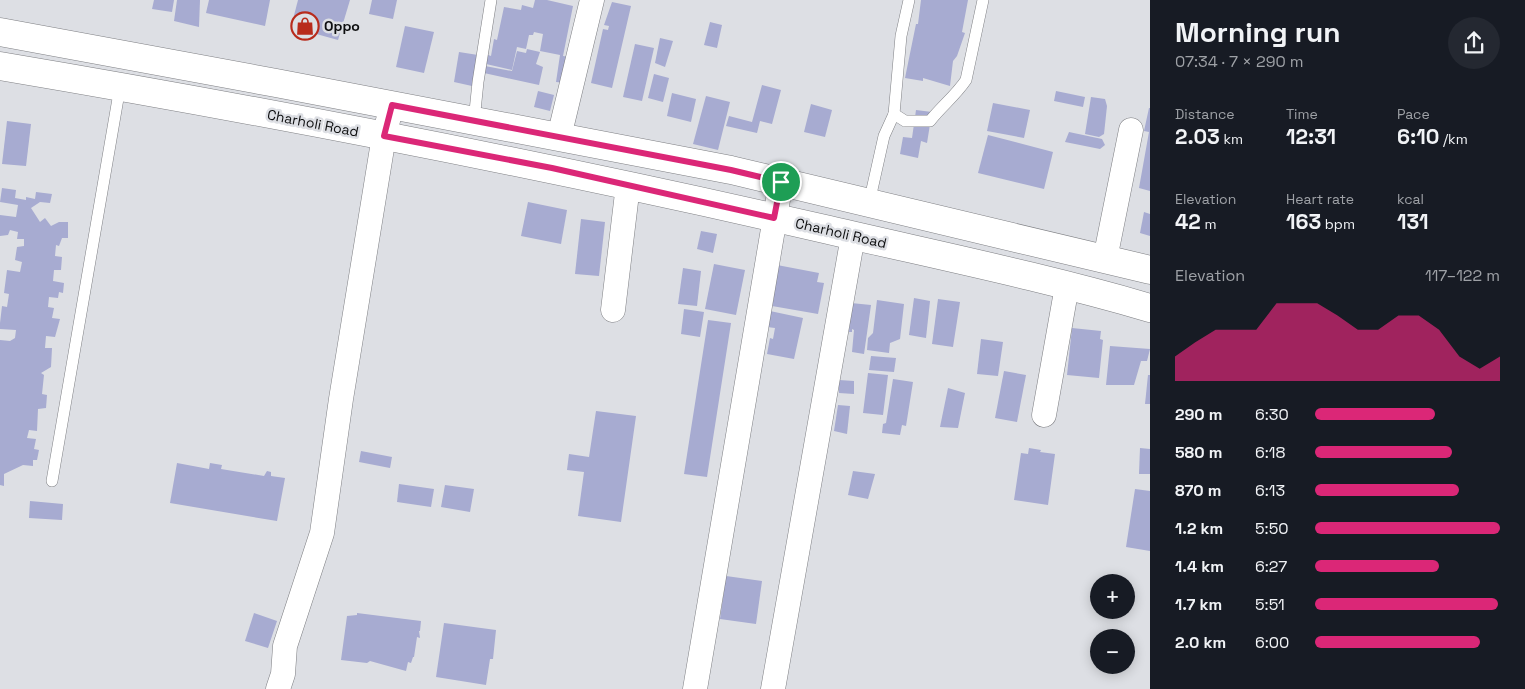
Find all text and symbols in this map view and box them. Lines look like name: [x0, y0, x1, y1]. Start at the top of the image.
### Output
shop icon: Oppo: [290, 11, 320, 41]
text: Morning run: [1175, 14, 1340, 50]
place label: Oppo: [324, 17, 360, 35]
button: share: [1448, 17, 1500, 69]
text: 07:34 · 7 × 290 m: [1175, 51, 1304, 72]
street label: Charholi Road: [266, 105, 360, 141]
text: Distance: [1175, 105, 1235, 123]
text: Time: [1286, 105, 1318, 123]
text: Pace: [1397, 105, 1430, 123]
text: 2.03: [1175, 123, 1220, 150]
text: 12:31: [1286, 123, 1336, 150]
text: 6:10: [1397, 123, 1439, 150]
text: km: [1220, 130, 1243, 148]
text: /km: [1439, 130, 1468, 148]
pin: [760, 161, 802, 203]
icon: arrive: [767, 168, 795, 196]
text: Elevation: [1175, 190, 1236, 208]
text: Heart rate: [1286, 190, 1354, 208]
text: kcal: [1397, 190, 1424, 208]
text: 42: [1175, 208, 1201, 235]
text: 163: [1286, 208, 1321, 235]
text: 131: [1397, 208, 1428, 235]
street label: Charholi Road: [794, 214, 888, 252]
text: m: [1201, 215, 1216, 233]
text: bpm: [1321, 215, 1355, 233]
text: Elevation: [1175, 265, 1245, 286]
text: 117–122 m: [1425, 265, 1500, 286]
text: 290 m: [1175, 404, 1222, 425]
text: 6:30: [1255, 404, 1289, 425]
text: 580 m: [1175, 442, 1222, 463]
text: 6:18: [1255, 442, 1286, 463]
text: 870 m: [1175, 480, 1221, 501]
text: 6:13: [1255, 480, 1285, 501]
text: 1.2 km: [1175, 518, 1223, 539]
text: 5:50: [1255, 518, 1288, 539]
text: 1.4 km: [1175, 556, 1224, 577]
text: 6:27: [1255, 556, 1287, 577]
map controls: [1090, 574, 1135, 674]
button: +: [1090, 574, 1135, 619]
text: 1.7 km: [1175, 594, 1222, 615]
text: 5:51: [1255, 594, 1285, 615]
button: −: [1090, 629, 1135, 674]
text: 2.0 km: [1175, 632, 1226, 653]
text: 6:00: [1255, 632, 1289, 653]

